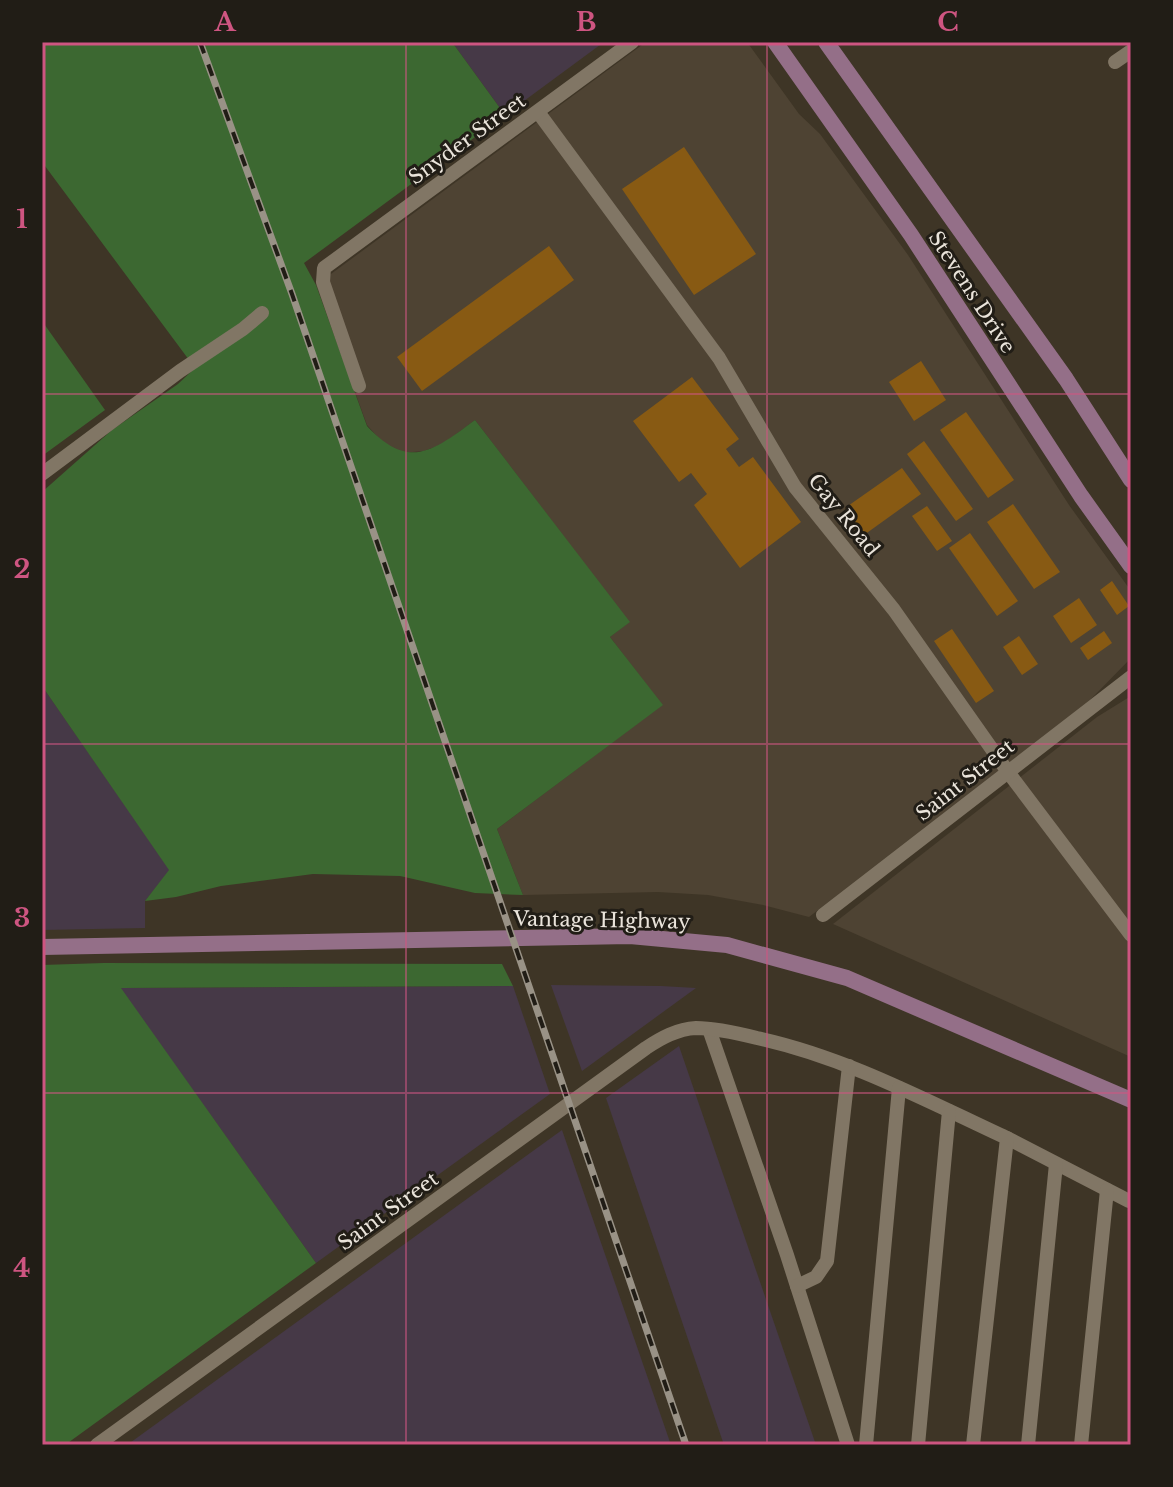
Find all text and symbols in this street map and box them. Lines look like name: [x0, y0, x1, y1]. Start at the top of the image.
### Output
text: A: [213, 6, 236, 38]
text: B: [576, 6, 596, 38]
text: C: [937, 6, 959, 38]
street label: Snyder Street: [404, 88, 530, 189]
text: 1: [16, 203, 28, 235]
street label: Stevens Drive: [924, 227, 1020, 357]
street label: Gay Road: [803, 469, 885, 561]
text: 2: [14, 553, 30, 585]
street label: Saint Street: [911, 734, 1019, 826]
text: 3: [14, 902, 30, 934]
street label: Vantage Highway: [512, 906, 691, 934]
street label: Saint Street: [333, 1166, 443, 1255]
text: 4: [13, 1252, 31, 1284]

